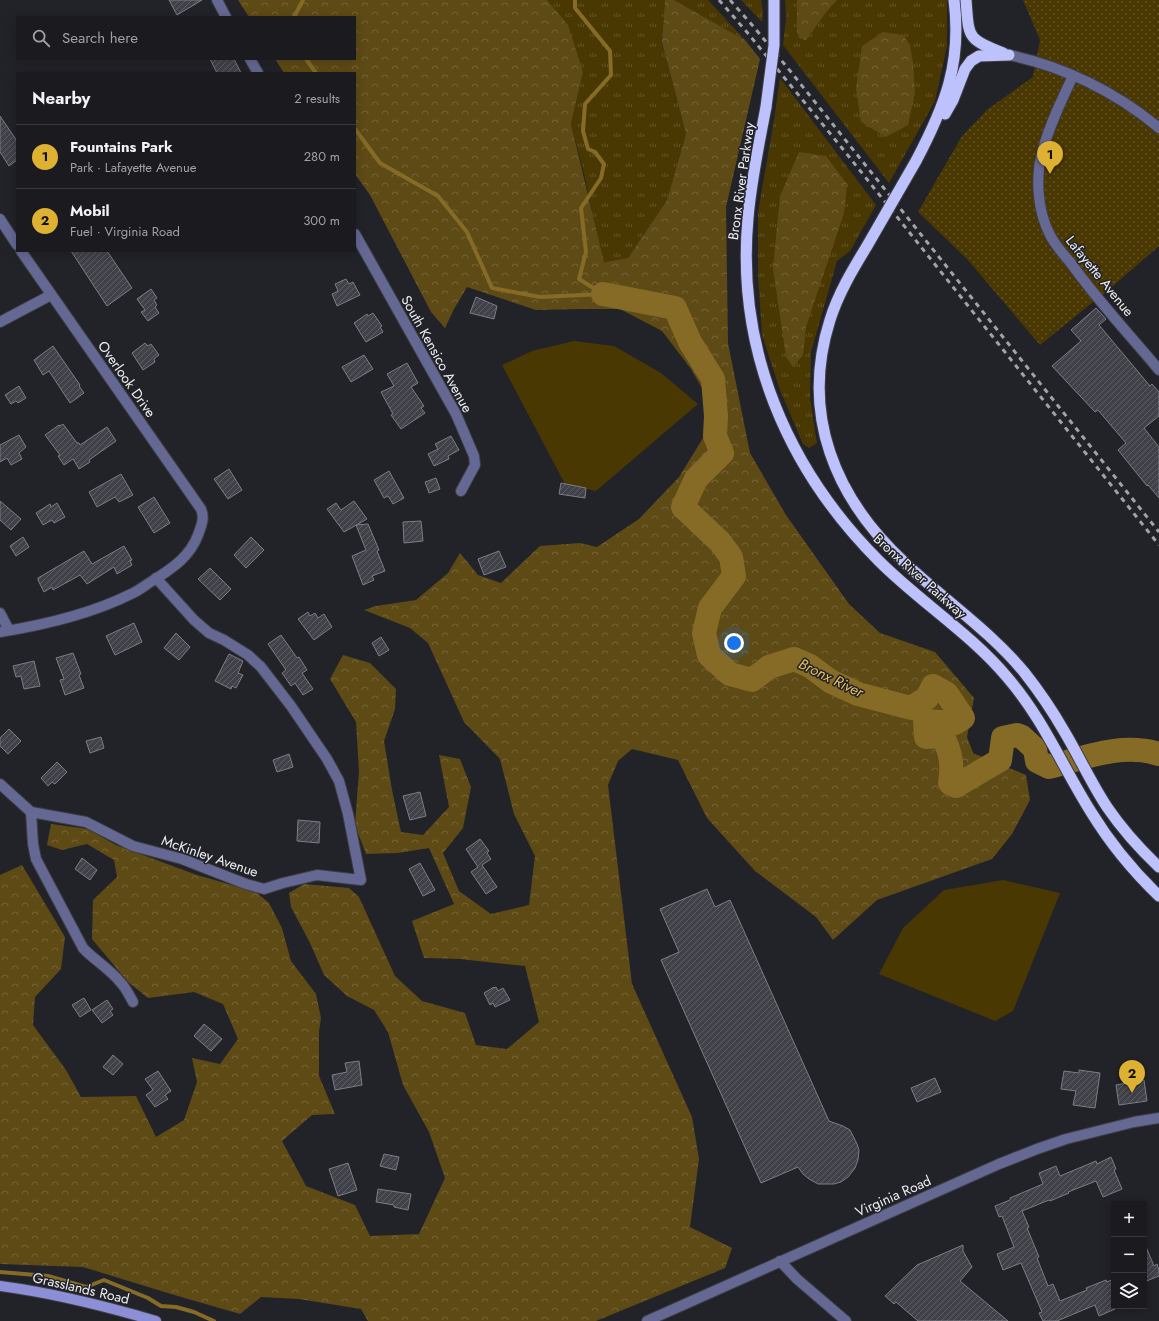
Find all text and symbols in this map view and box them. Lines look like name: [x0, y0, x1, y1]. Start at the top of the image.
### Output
search box: [16, 16, 356, 60]
icon: search: [30, 27, 52, 49]
text: Search here: [62, 27, 138, 49]
text: Nearby: [32, 86, 90, 110]
text: 2 results: [294, 89, 340, 108]
street label: Bronx River Parkway: [723, 120, 759, 241]
text: Fountains Park: [70, 136, 173, 158]
pin: 1: [1037, 141, 1063, 174]
text: 1: [42, 147, 48, 166]
text: 280 m: [304, 147, 340, 166]
text: Park · Lafayette Avenue: [70, 158, 196, 177]
text: Mobil: [70, 200, 110, 222]
text: 2: [41, 211, 49, 230]
text: 300 m: [303, 211, 340, 230]
text: Fuel · Virginia Road: [70, 222, 180, 241]
street label: Lafayette Avenue: [1061, 231, 1139, 321]
street label: South Kensico Avenue: [396, 292, 478, 416]
street label: Overlook Drive: [93, 337, 161, 421]
street label: Bronx River Parkway: [869, 529, 971, 624]
your location: [724, 633, 744, 653]
water label: Bronx River: [795, 653, 868, 704]
street label: McKinley Avenue: [159, 830, 261, 882]
pin: 2: [1119, 1060, 1145, 1093]
street label: Virginia Road: [852, 1170, 934, 1222]
map controls: [1111, 1201, 1147, 1309]
button: +: [1111, 1201, 1147, 1237]
button: −: [1111, 1237, 1147, 1273]
street label: Grasslands Road: [31, 1267, 131, 1309]
button: layers: [1111, 1273, 1147, 1309]

